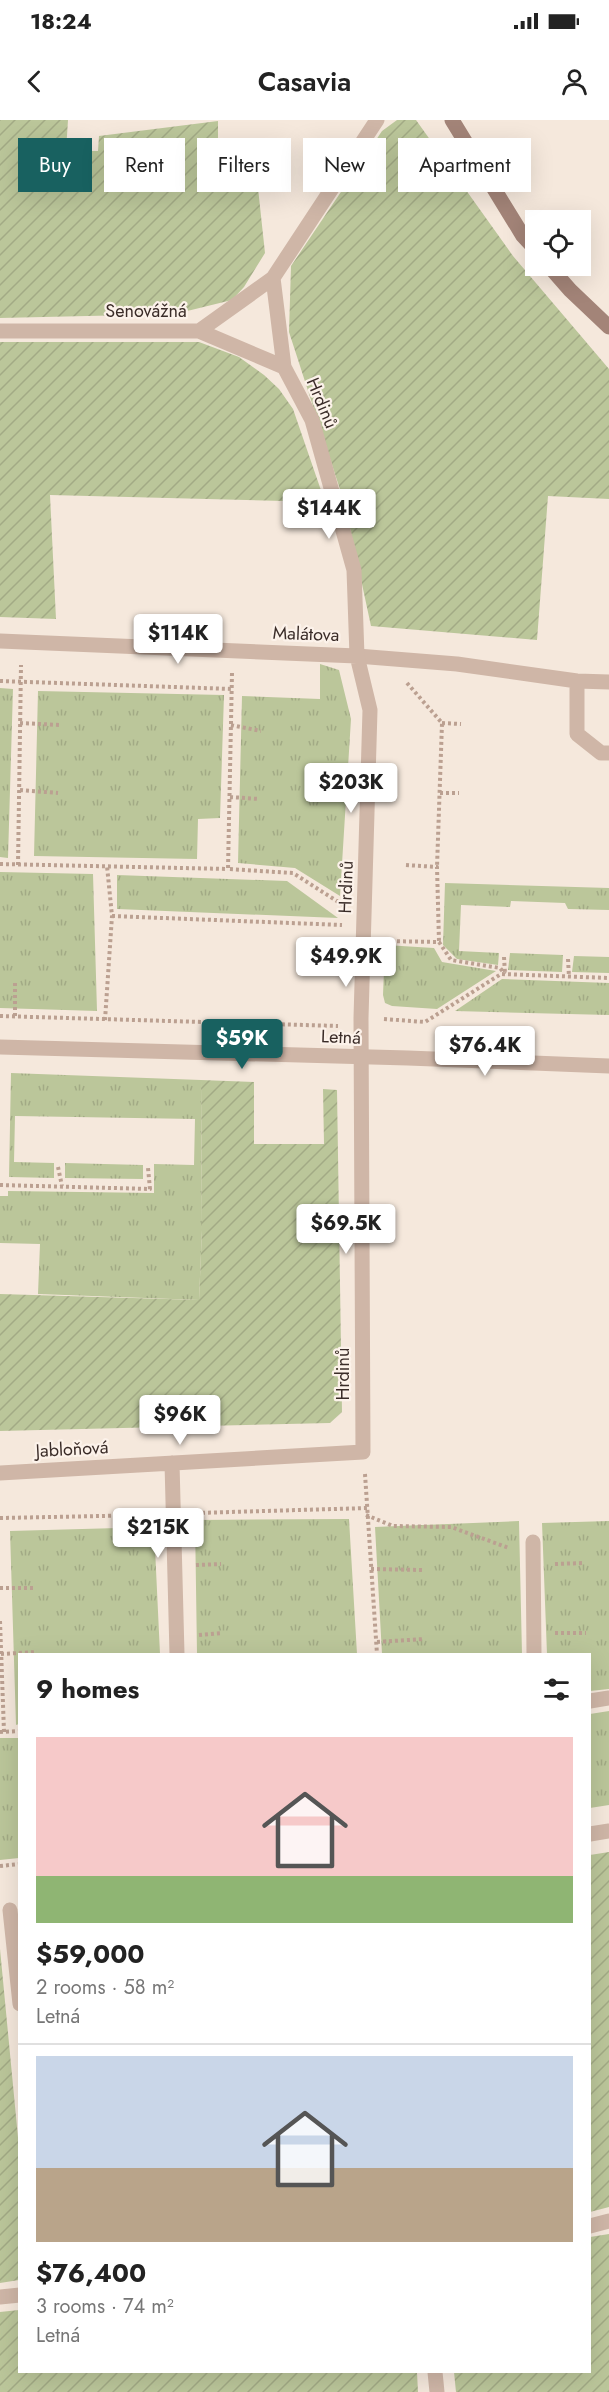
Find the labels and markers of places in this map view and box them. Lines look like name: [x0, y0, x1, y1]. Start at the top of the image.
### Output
pin: $144K: [287, 489, 371, 540]
pin: $114K: [136, 614, 220, 665]
pin: $203K: [309, 763, 393, 814]
pin: $49.9K: [297, 937, 395, 988]
pin: $59K: [206, 1019, 278, 1070]
pin: $76.4K: [436, 1026, 534, 1077]
pin: $69.5K: [297, 1204, 395, 1255]
pin: $96K: [144, 1395, 216, 1446]
pin: $215K: [116, 1508, 200, 1559]

